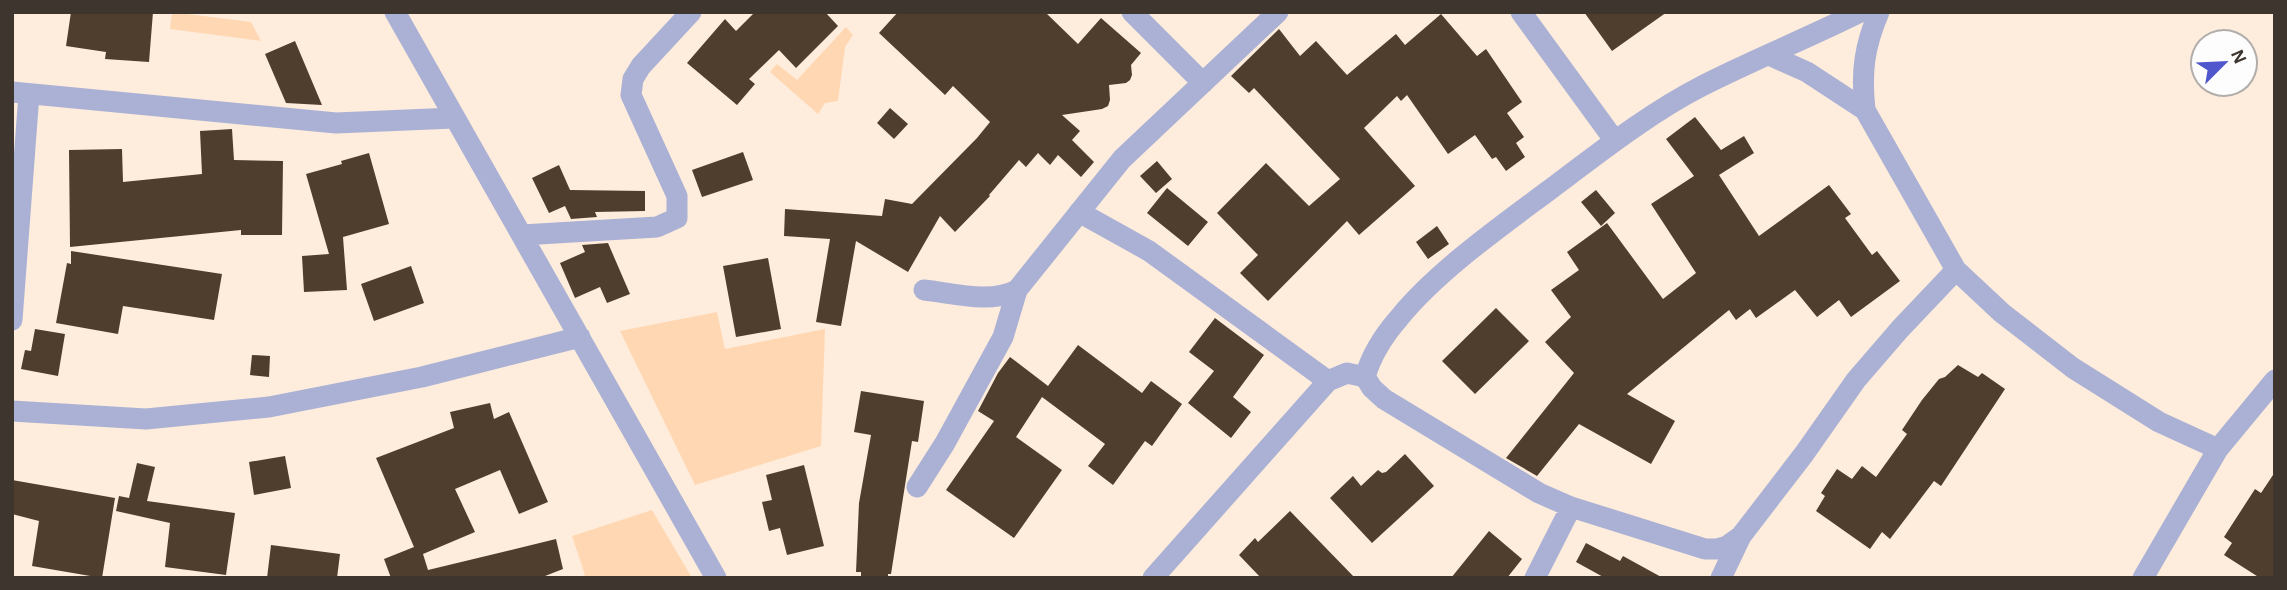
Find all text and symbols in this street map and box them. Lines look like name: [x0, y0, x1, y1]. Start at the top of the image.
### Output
north arrow: [2189, 28, 2259, 98]
text: N: [2227, 47, 2250, 67]

